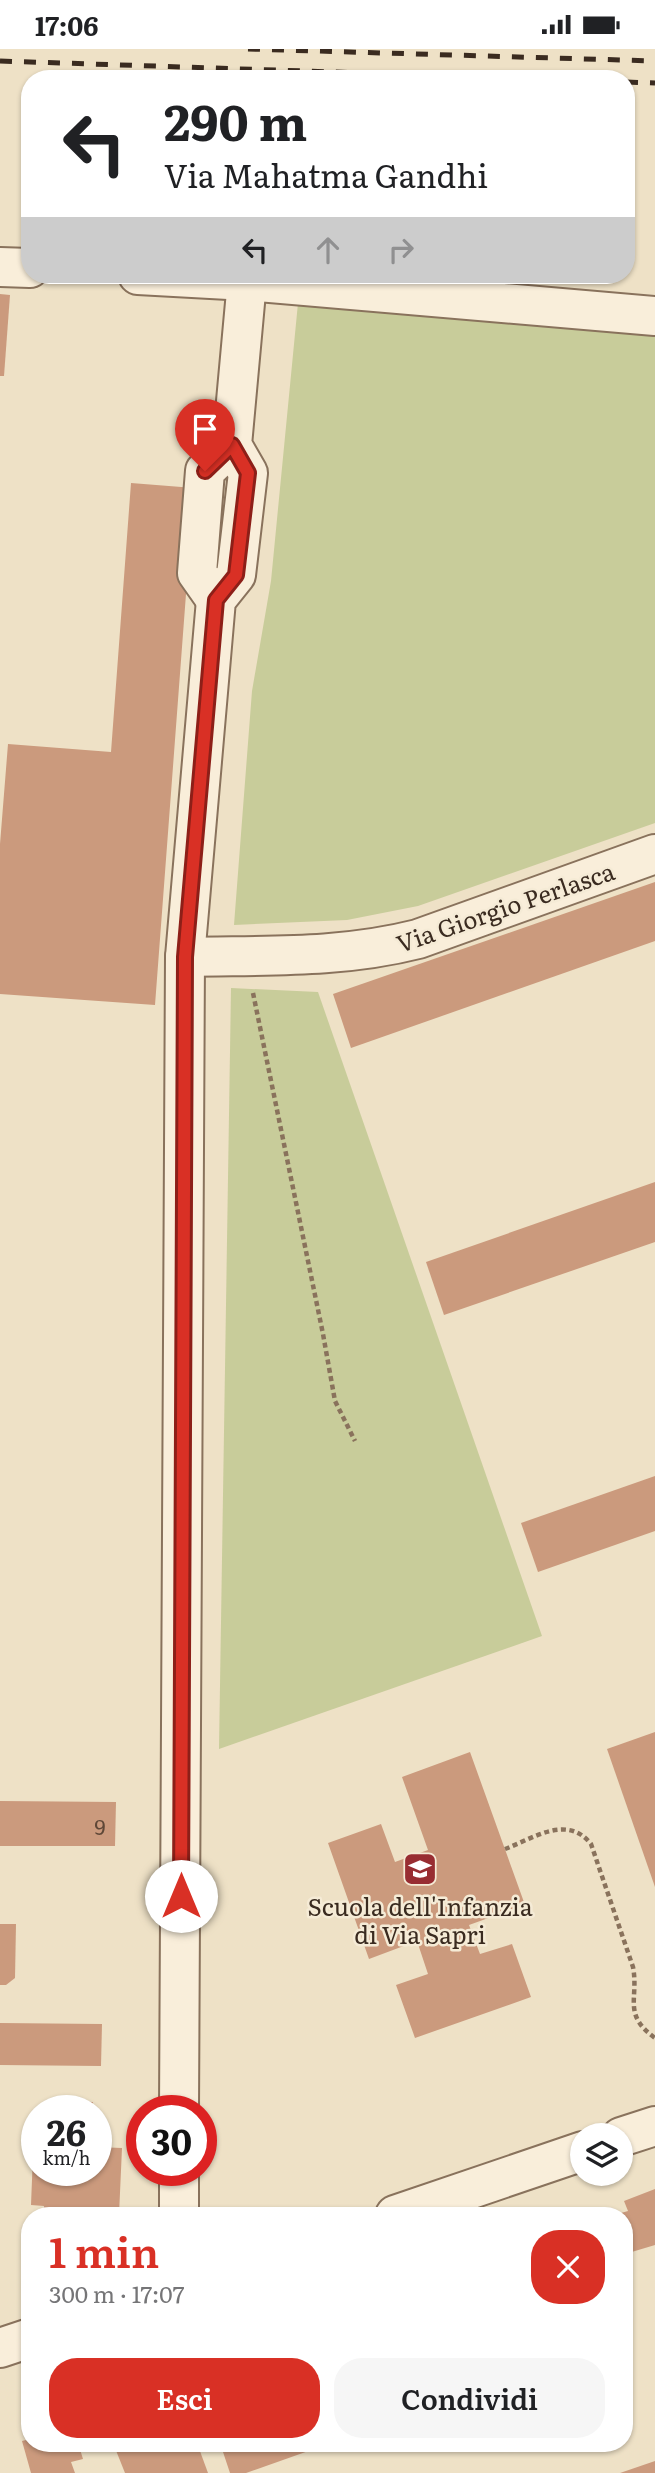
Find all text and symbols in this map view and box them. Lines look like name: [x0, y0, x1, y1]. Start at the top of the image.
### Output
text: 17:06: [35, 5, 98, 44]
text: 290 m: [164, 83, 307, 156]
icon: left: [49, 98, 140, 189]
text: Via Mahatma Gandhi: [164, 150, 488, 198]
icon: left: [236, 231, 274, 269]
icon: ahead: [309, 231, 347, 269]
icon: right: [382, 231, 420, 269]
pin: [175, 399, 235, 471]
icon: arrive: [186, 410, 224, 448]
street label: Via Giorgio Perlasca: [391, 852, 619, 960]
house number: 9: [95, 1810, 106, 1841]
school or university icon: Scuola dell'Infanzia di Via Sapri: [401, 1850, 439, 1888]
position arrow: [144, 1859, 218, 1933]
place label: Scuola dell'Infanzia di Via Sapri: [307, 1888, 533, 1951]
speed limit sign: 30: [126, 2095, 217, 2186]
text: 26: [47, 2105, 86, 2157]
map controls: [570, 2123, 633, 2186]
button: layers: [570, 2123, 633, 2186]
text: km/h: [43, 2144, 90, 2171]
text: 1 min: [49, 2219, 159, 2281]
button: close: [531, 2230, 605, 2304]
text: 300 m · 17:07: [49, 2276, 184, 2310]
button: Esci: [49, 2358, 320, 2438]
button: Condividi: [334, 2358, 605, 2438]

